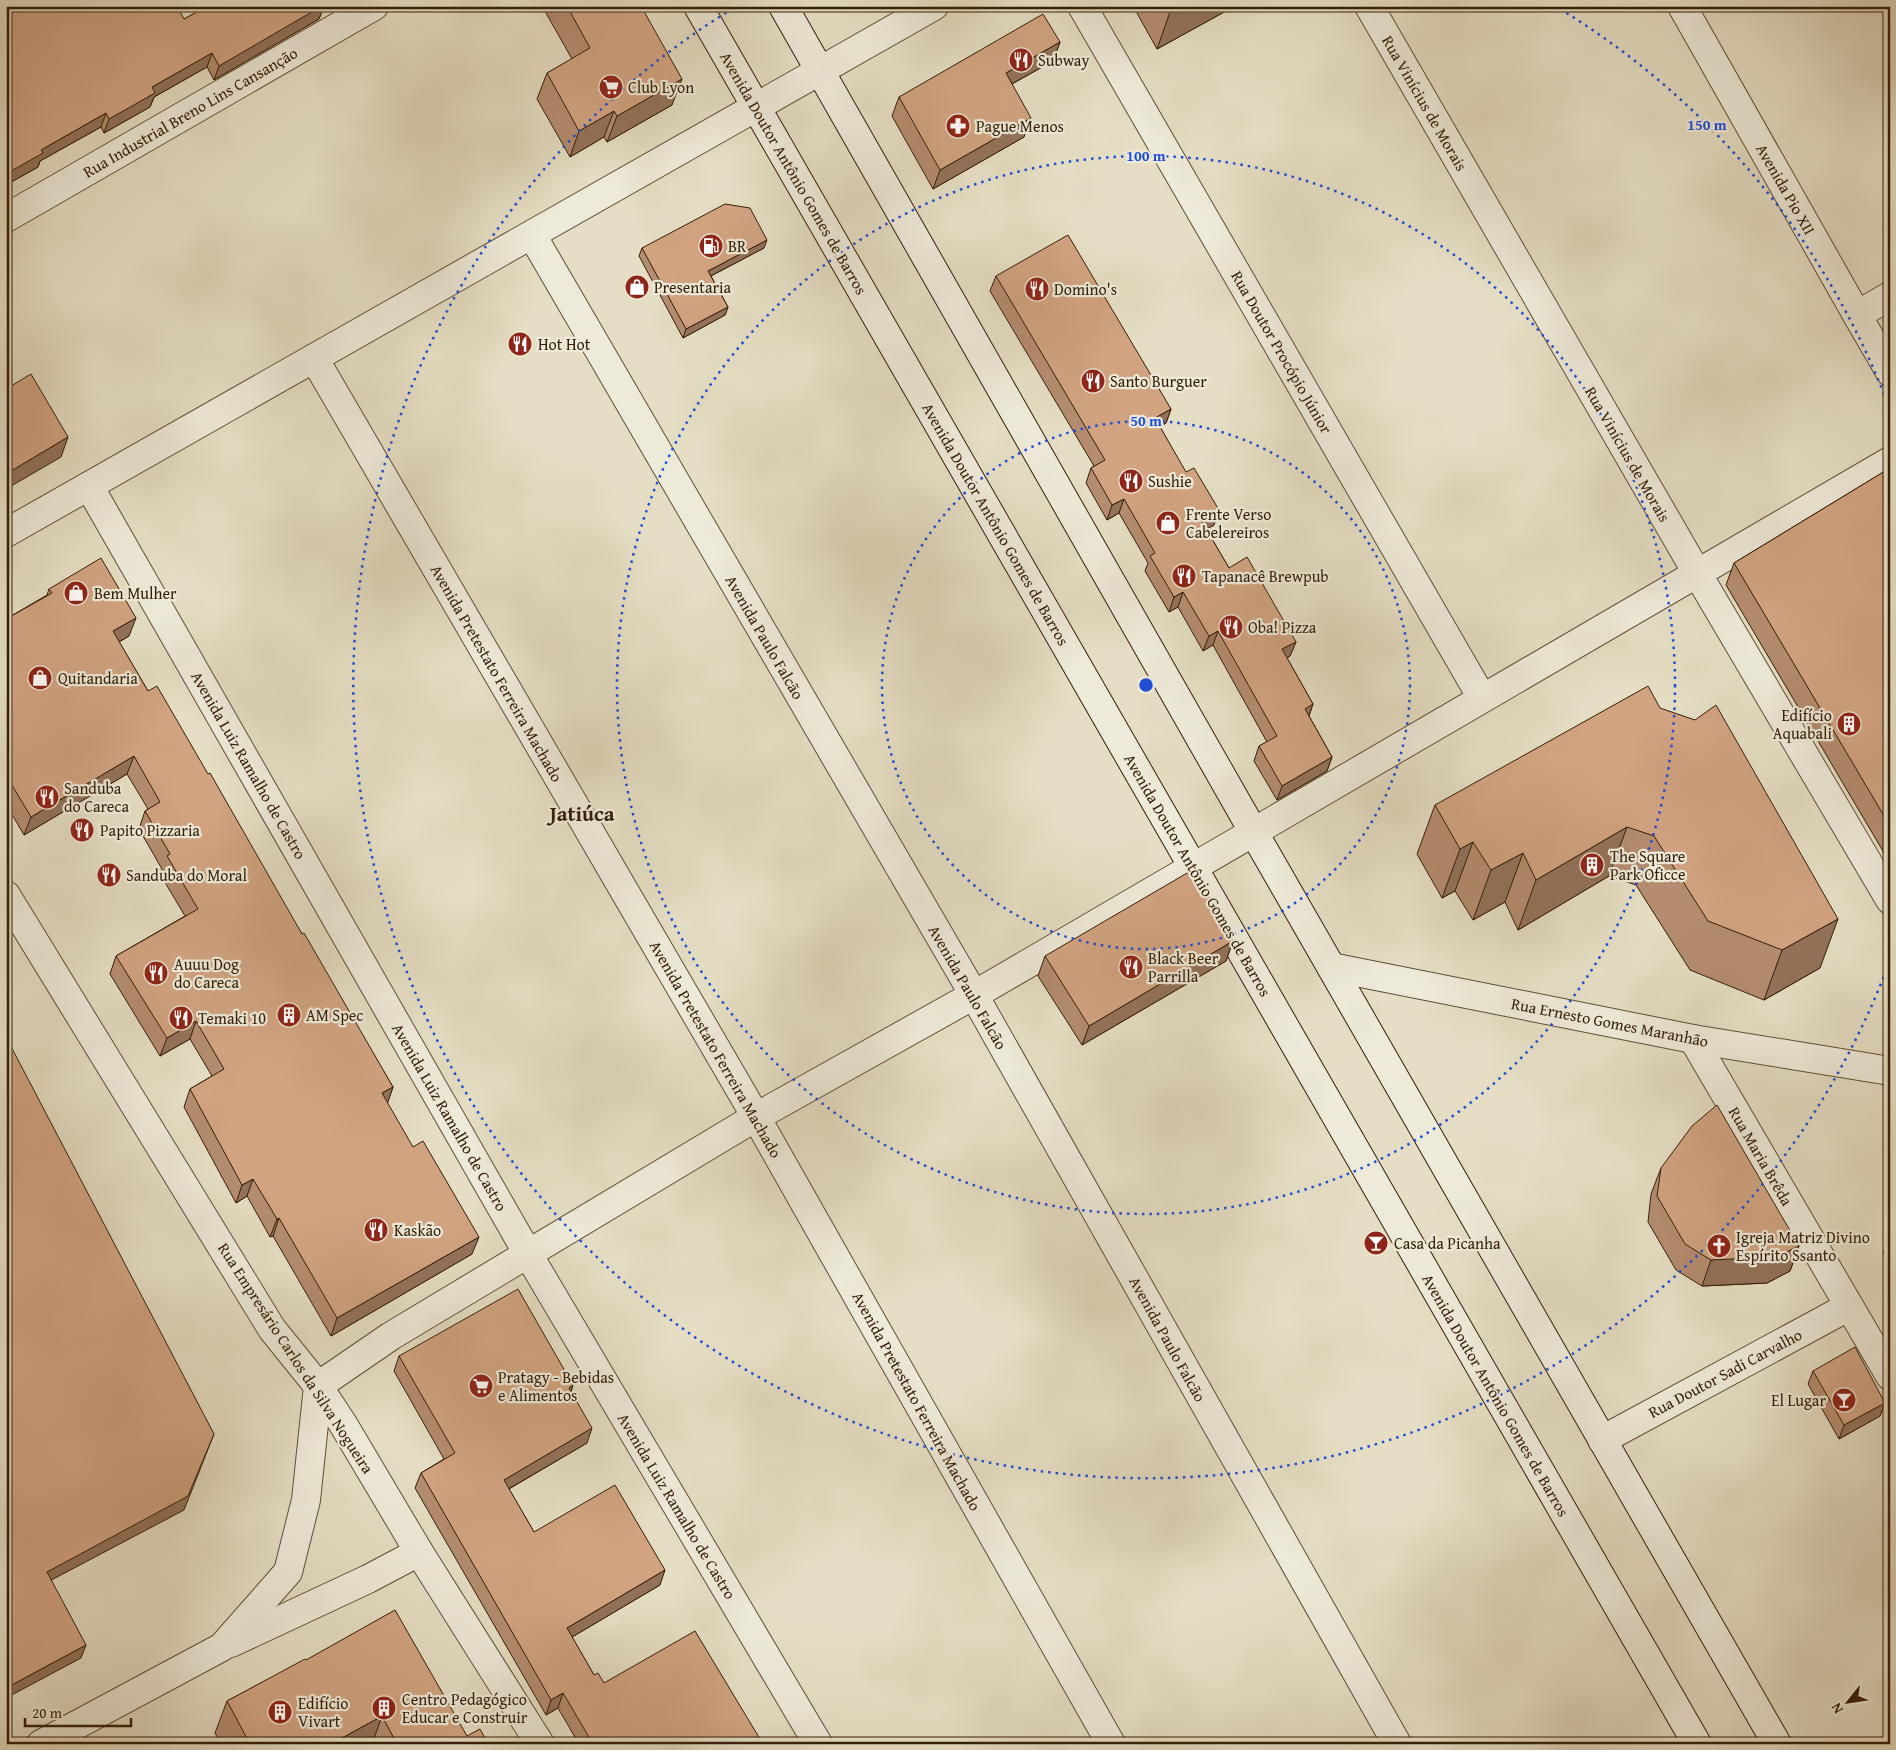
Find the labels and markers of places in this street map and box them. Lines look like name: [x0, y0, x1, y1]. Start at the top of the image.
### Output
restaurant icon: Subway: [1008, 47, 1034, 73]
place label: Subway: [1038, 48, 1089, 72]
supermarket icon: Club Lyon: [598, 74, 624, 100]
place label: Club Lyon: [628, 75, 694, 99]
pharmacy icon: Pague Menos: [945, 113, 971, 139]
place label: Pague Menos: [976, 114, 1064, 138]
fuel station icon: BR: [698, 233, 724, 259]
place label: BR: [728, 234, 747, 258]
shop icon: Presentaria: [624, 274, 650, 300]
place label: Presentaria: [654, 275, 732, 299]
restaurant icon: Domino's: [1024, 276, 1050, 302]
place label: Domino's: [1054, 277, 1117, 301]
restaurant icon: Hot Hot: [507, 331, 533, 357]
place label: Hot Hot: [538, 332, 591, 356]
restaurant icon: Santo Burguer: [1080, 368, 1106, 394]
place label: Santo Burguer: [1110, 369, 1207, 393]
restaurant icon: Sushie: [1118, 468, 1144, 494]
place label: Sushie: [1148, 469, 1192, 493]
place label: Frente Verso Cabelereiros: [1186, 502, 1271, 544]
shop icon: Frente Verso Cabelereiros: [1155, 510, 1181, 536]
restaurant icon: Tapanacê Brewpub: [1171, 563, 1197, 589]
place label: Tapanacê Brewpub: [1202, 564, 1329, 588]
shop icon: Bem Mulher: [63, 580, 89, 606]
place label: Bem Mulher: [94, 581, 177, 605]
restaurant icon: Oba! Pizza: [1218, 614, 1244, 640]
place label: Oba! Pizza: [1248, 615, 1317, 639]
shop icon: Quitandaria: [27, 665, 53, 691]
place label: Quitandaria: [58, 666, 138, 690]
centre of rings: [1137, 676, 1155, 694]
place label: Edifício Aquabali: [1773, 703, 1833, 745]
building icon: Edifício Aquabali: [1836, 711, 1862, 737]
place label: Sanduba do Careca: [64, 776, 129, 818]
restaurant icon: Sanduba do Careca: [34, 784, 60, 810]
restaurant icon: Papito Pizzaria: [69, 817, 95, 843]
place label: Papito Pizzaria: [100, 818, 200, 842]
place label: The Square Park Oficce: [1610, 844, 1685, 886]
building icon: The Square Park Oficce: [1579, 852, 1605, 878]
restaurant icon: Sanduba do Moral: [96, 862, 122, 888]
place label: Sanduba do Moral: [126, 863, 247, 887]
place label: Black Beer Parrilla: [1148, 946, 1219, 988]
place label: Auuu Dog do Careca: [174, 952, 239, 994]
restaurant icon: Black Beer Parrilla: [1118, 954, 1144, 980]
restaurant icon: Auuu Dog do Careca: [143, 960, 169, 986]
building icon: AM Spec: [276, 1002, 302, 1028]
place label: AM Spec: [306, 1003, 363, 1027]
restaurant icon: Temaki 10: [168, 1005, 194, 1031]
place label: Temaki 10: [198, 1006, 266, 1030]
restaurant icon: Kaskão: [363, 1217, 389, 1243]
place label: Kaskão: [394, 1218, 441, 1242]
place label: Igreja Matriz Divino Espírito Ssanto: [1736, 1225, 1870, 1267]
bar icon: Casa da Picanha: [1363, 1230, 1389, 1256]
place label: Casa da Picanha: [1394, 1231, 1501, 1255]
church icon: Igreja Matriz Divino Espírito Ssanto: [1706, 1233, 1732, 1259]
place label: Pratagy - Bebidas e Alimentos: [498, 1365, 614, 1407]
supermarket icon: Pratagy - Bebidas e Alimentos: [468, 1373, 494, 1399]
bar icon: El Lugar: [1831, 1387, 1857, 1413]
place label: El Lugar: [1771, 1388, 1826, 1412]
place label: Centro Pedagógico Educar e Construir: [402, 1687, 528, 1729]
place label: Edifício Vivart: [298, 1691, 349, 1733]
building icon: Centro Pedagógico Educar e Construir: [371, 1695, 397, 1721]
building icon: Edifício Vivart: [267, 1699, 293, 1725]

